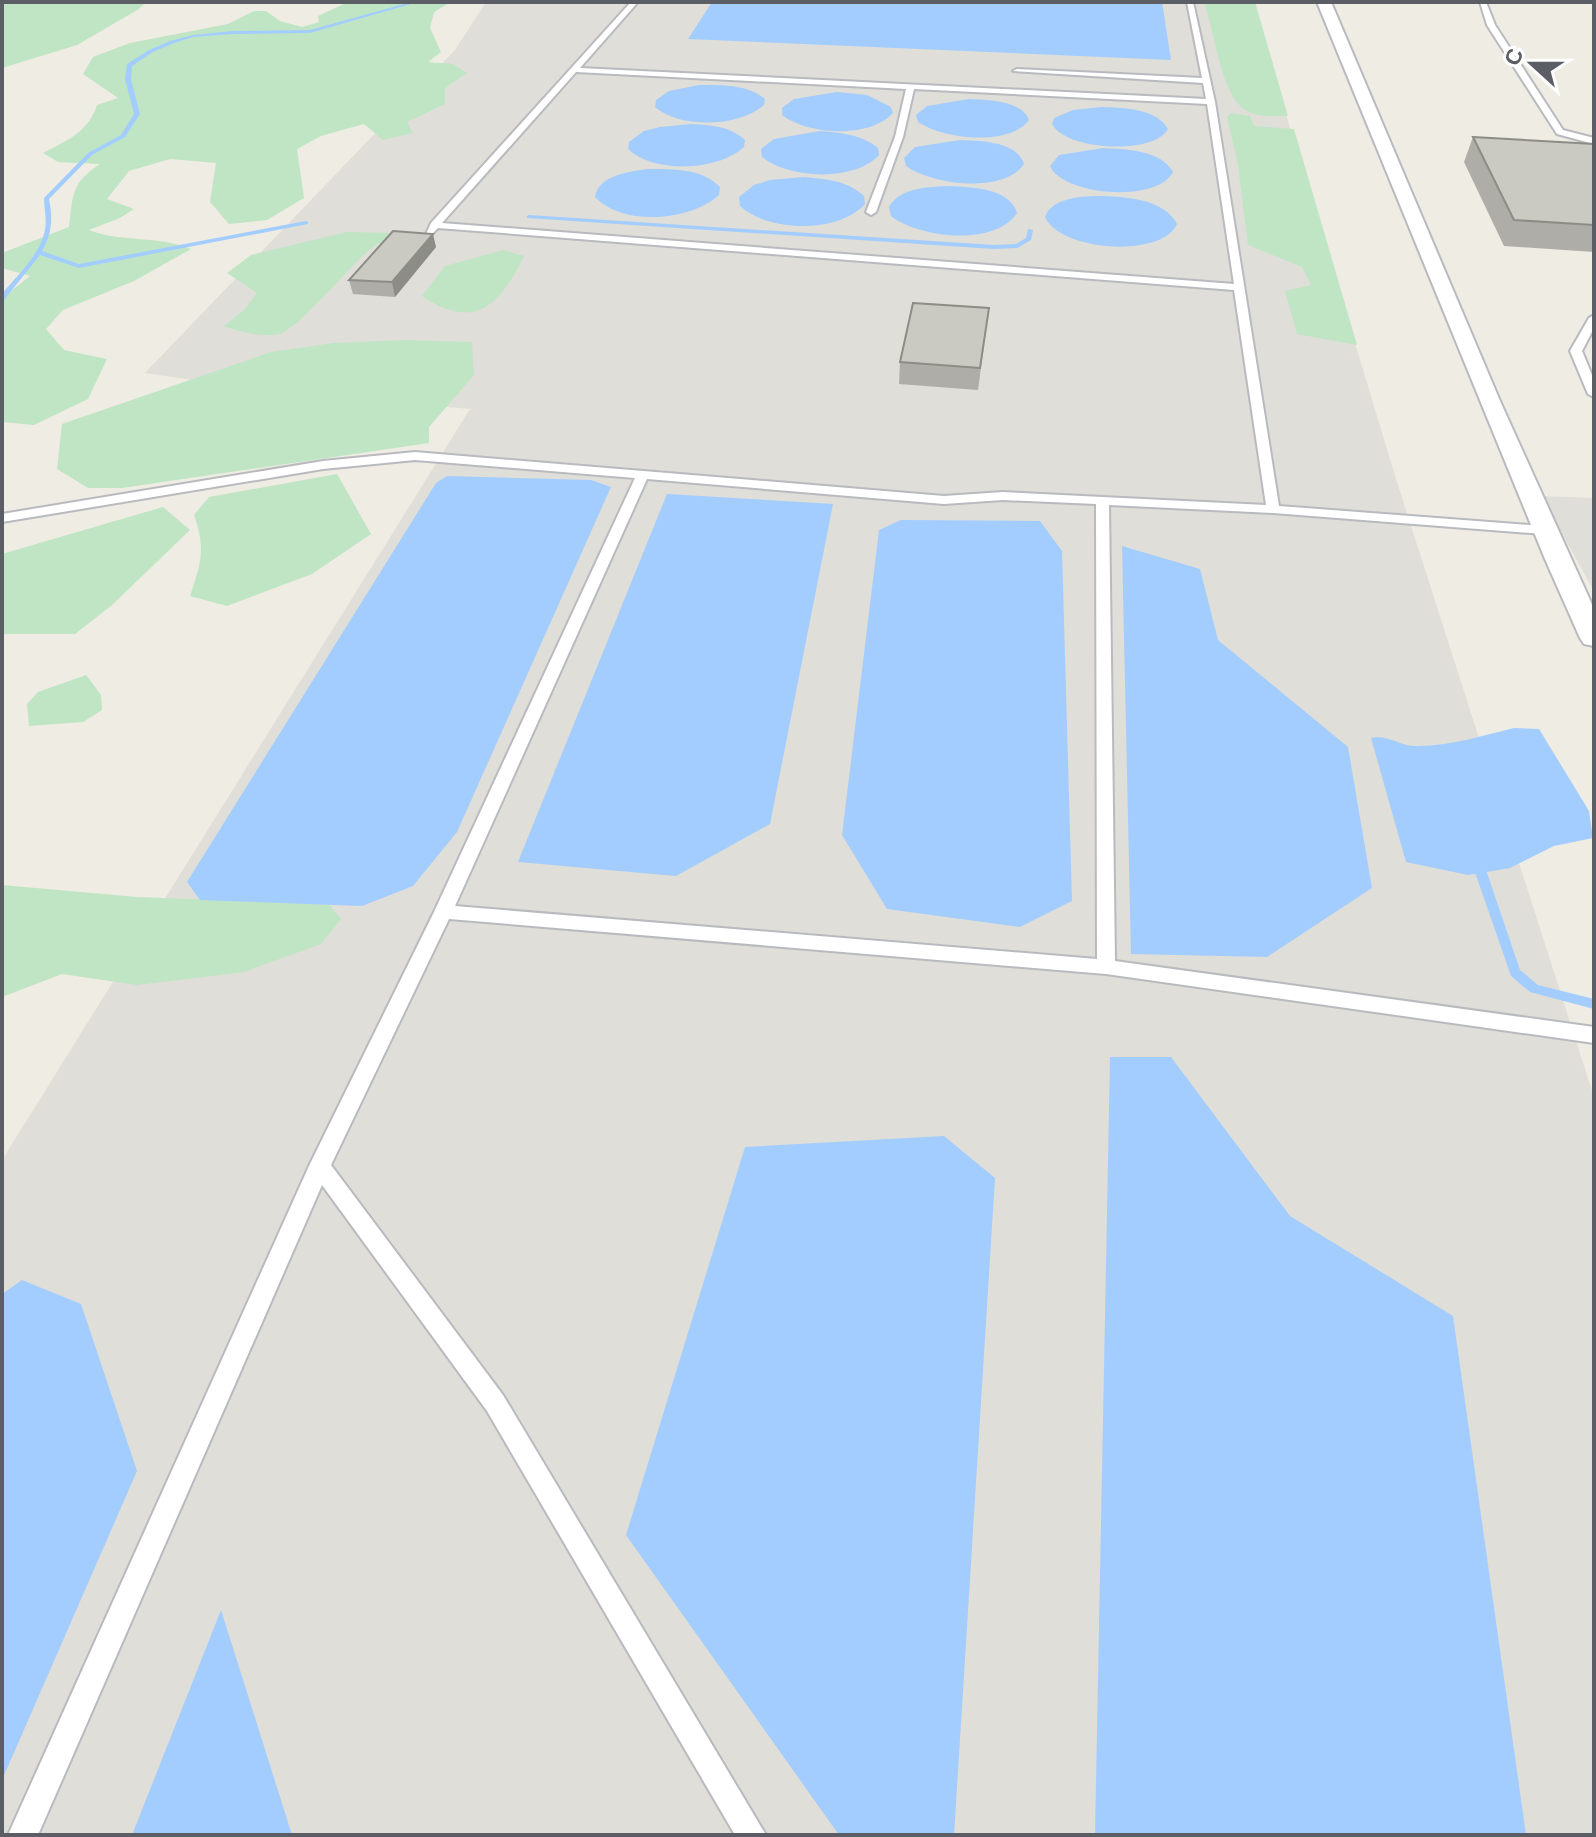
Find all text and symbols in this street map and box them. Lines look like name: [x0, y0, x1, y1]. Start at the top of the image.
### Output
north arrow: [1492, 24, 1572, 104]
text: С: [1499, 45, 1528, 69]

